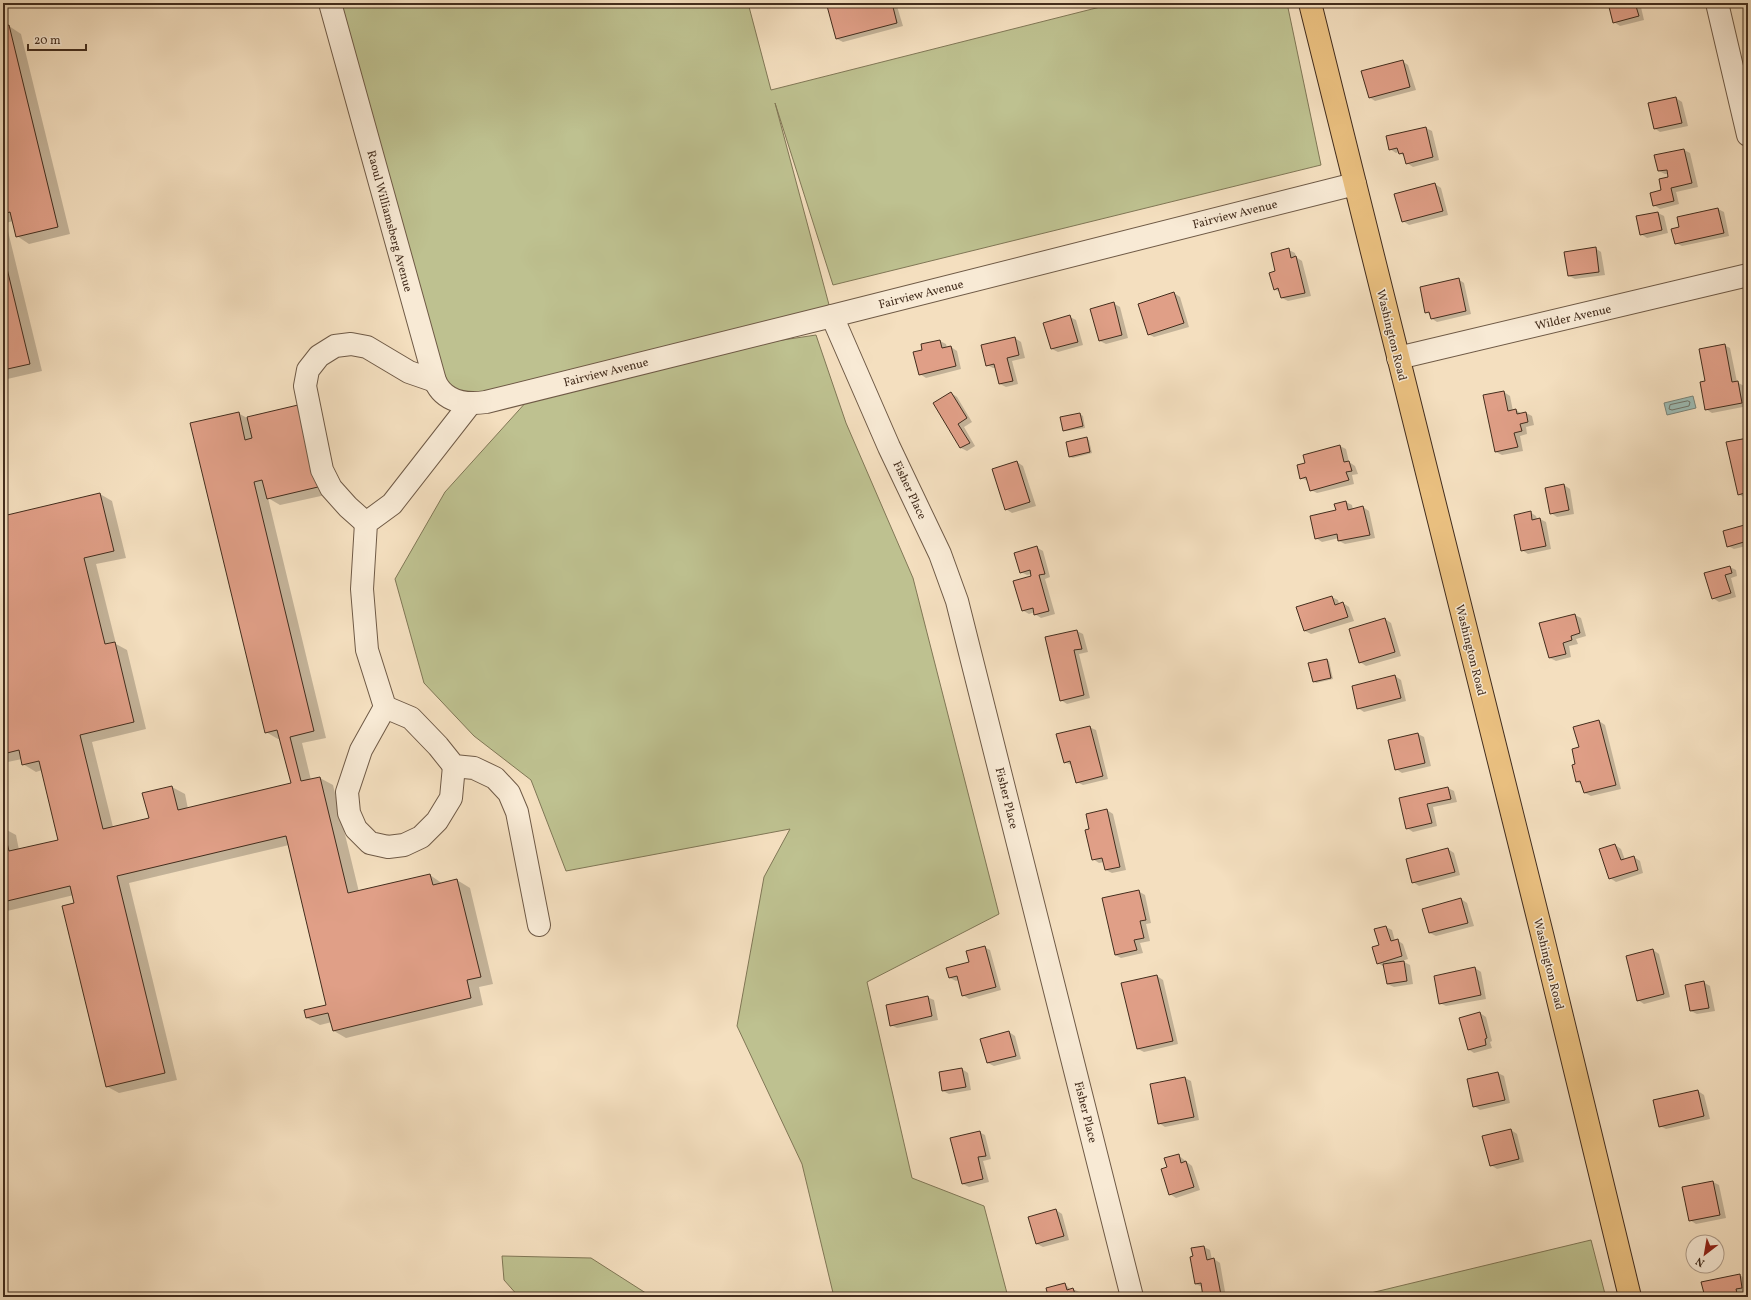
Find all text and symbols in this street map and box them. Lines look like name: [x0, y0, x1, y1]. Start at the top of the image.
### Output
scale bar: [28, 26, 86, 52]
text: 20 m: [34, 33, 61, 49]
street label: Raoul Williamsberg Avenue: [362, 149, 416, 294]
street label: Fairview Avenue: [1191, 197, 1280, 233]
street label: Fairview Avenue: [877, 277, 966, 313]
street label: Washington Road: [1372, 288, 1410, 383]
street label: Wilder Avenue: [1533, 301, 1613, 335]
street label: Fairview Avenue: [562, 355, 651, 391]
street label: Fisher Place: [889, 459, 930, 523]
street label: Washington Road: [1451, 603, 1489, 698]
street label: Fisher Place: [991, 766, 1021, 831]
street label: Washington Road: [1529, 917, 1567, 1012]
street label: Fisher Place: [1070, 1080, 1100, 1145]
north arrow: [1685, 1234, 1725, 1274]
text: N: [1693, 1253, 1708, 1270]

